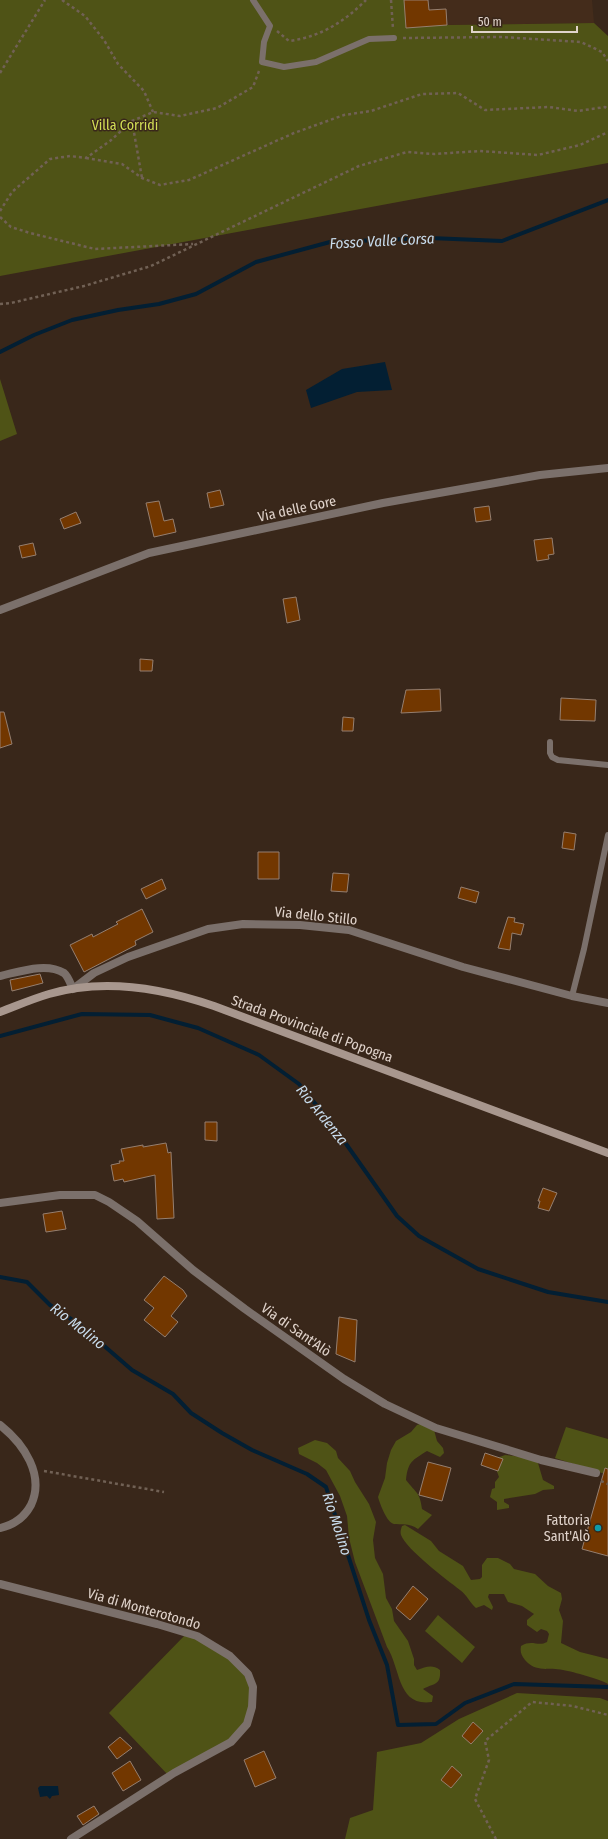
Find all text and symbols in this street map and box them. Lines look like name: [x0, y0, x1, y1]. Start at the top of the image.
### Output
scale bar: [472, 8, 577, 34]
text: 50 m: [478, 15, 502, 29]
park label: Villa Corridi: [92, 117, 158, 134]
water label: Fosso Valle Corsa: [329, 229, 435, 253]
street label: Via delle Gore: [256, 492, 338, 526]
street label: Via dello Stillo: [274, 903, 358, 929]
street label: Strada Provinciale di Popogna: [229, 992, 395, 1066]
water label: Rio Ardenza: [292, 1081, 352, 1149]
water label: Rio Molino: [47, 1299, 109, 1353]
street label: Via di Sant'Alò: [258, 1300, 334, 1360]
water label: Rio Molino: [318, 1490, 356, 1558]
place label: Fattoria Sant'Alò: [544, 1512, 590, 1545]
marker: Fattoria Sant'Alò: [593, 1523, 603, 1533]
street label: Via di Monterotondo: [85, 1585, 203, 1633]

